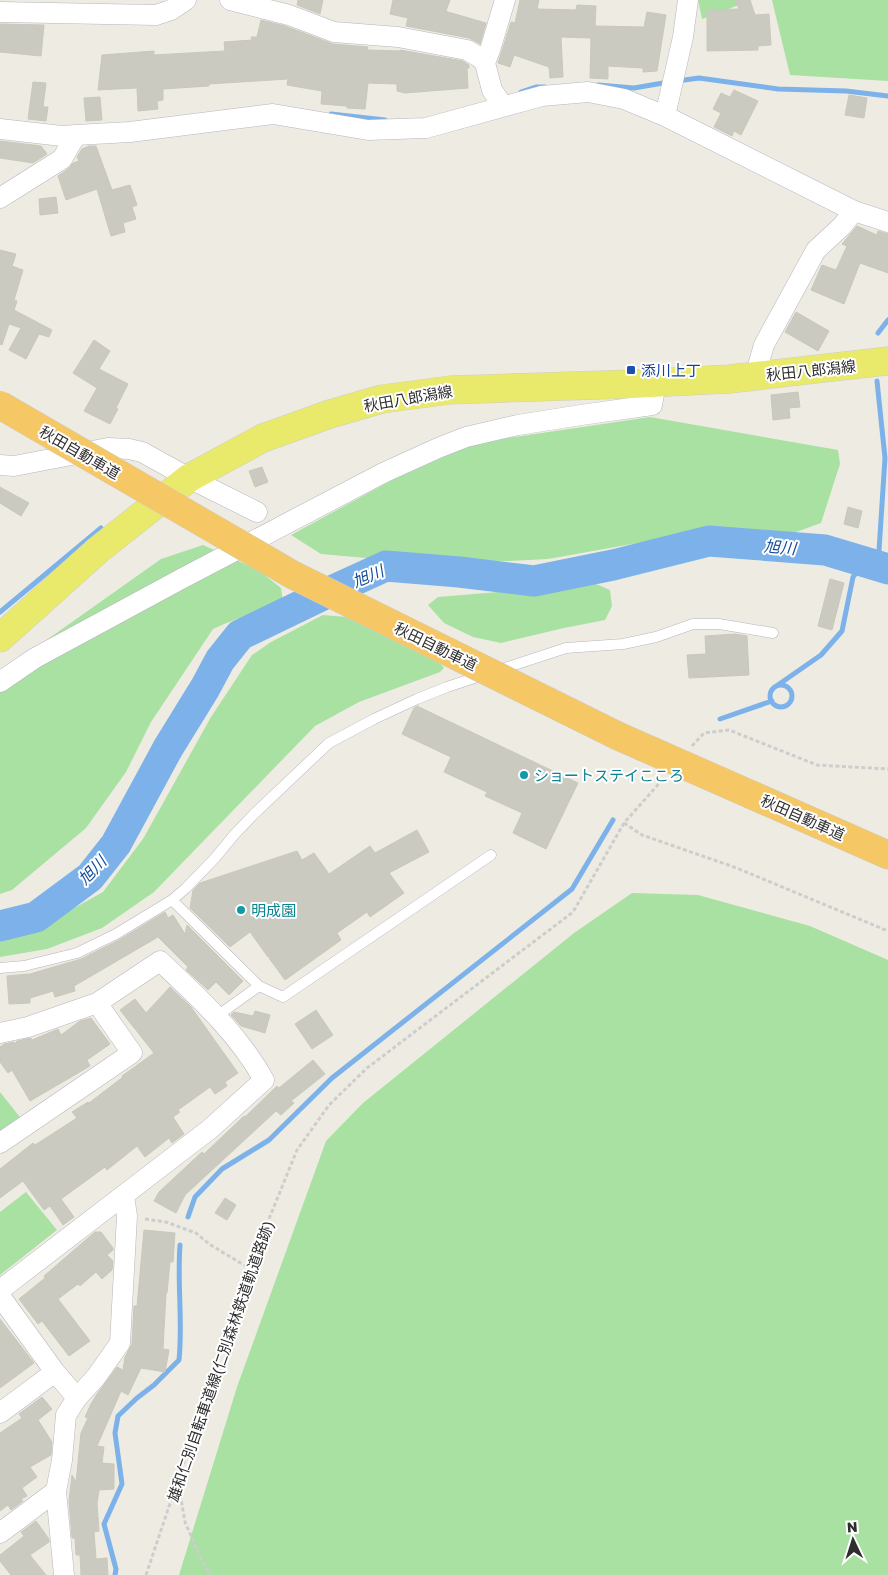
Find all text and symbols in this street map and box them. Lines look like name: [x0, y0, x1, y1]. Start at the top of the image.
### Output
street label: 秋田八郎潟線: [765, 356, 857, 384]
place label: 添川上丁: [641, 361, 701, 379]
marker: 添川上丁: [625, 364, 637, 376]
street label: 秋田八郎潟線: [362, 381, 454, 415]
street label: 秋田自動車道: [37, 422, 123, 482]
water label: 旭川: [763, 536, 799, 559]
water label: 旭川: [349, 560, 388, 591]
street label: 秋田自動車道: [392, 618, 480, 674]
place label: ショートステイこころ: [534, 766, 684, 784]
marker: ショートステイこころ: [518, 769, 530, 781]
street label: 秋田自動車道: [758, 790, 848, 844]
water label: 旭川: [74, 850, 112, 888]
place label: 明成園: [251, 901, 296, 919]
marker: 明成園: [235, 904, 247, 916]
street label: 雄和仁別自転車道線(仁別森林鉄道軌道路跡): [163, 1218, 277, 1504]
north arrow: [828, 1515, 878, 1565]
text: N: [846, 1518, 858, 1535]

